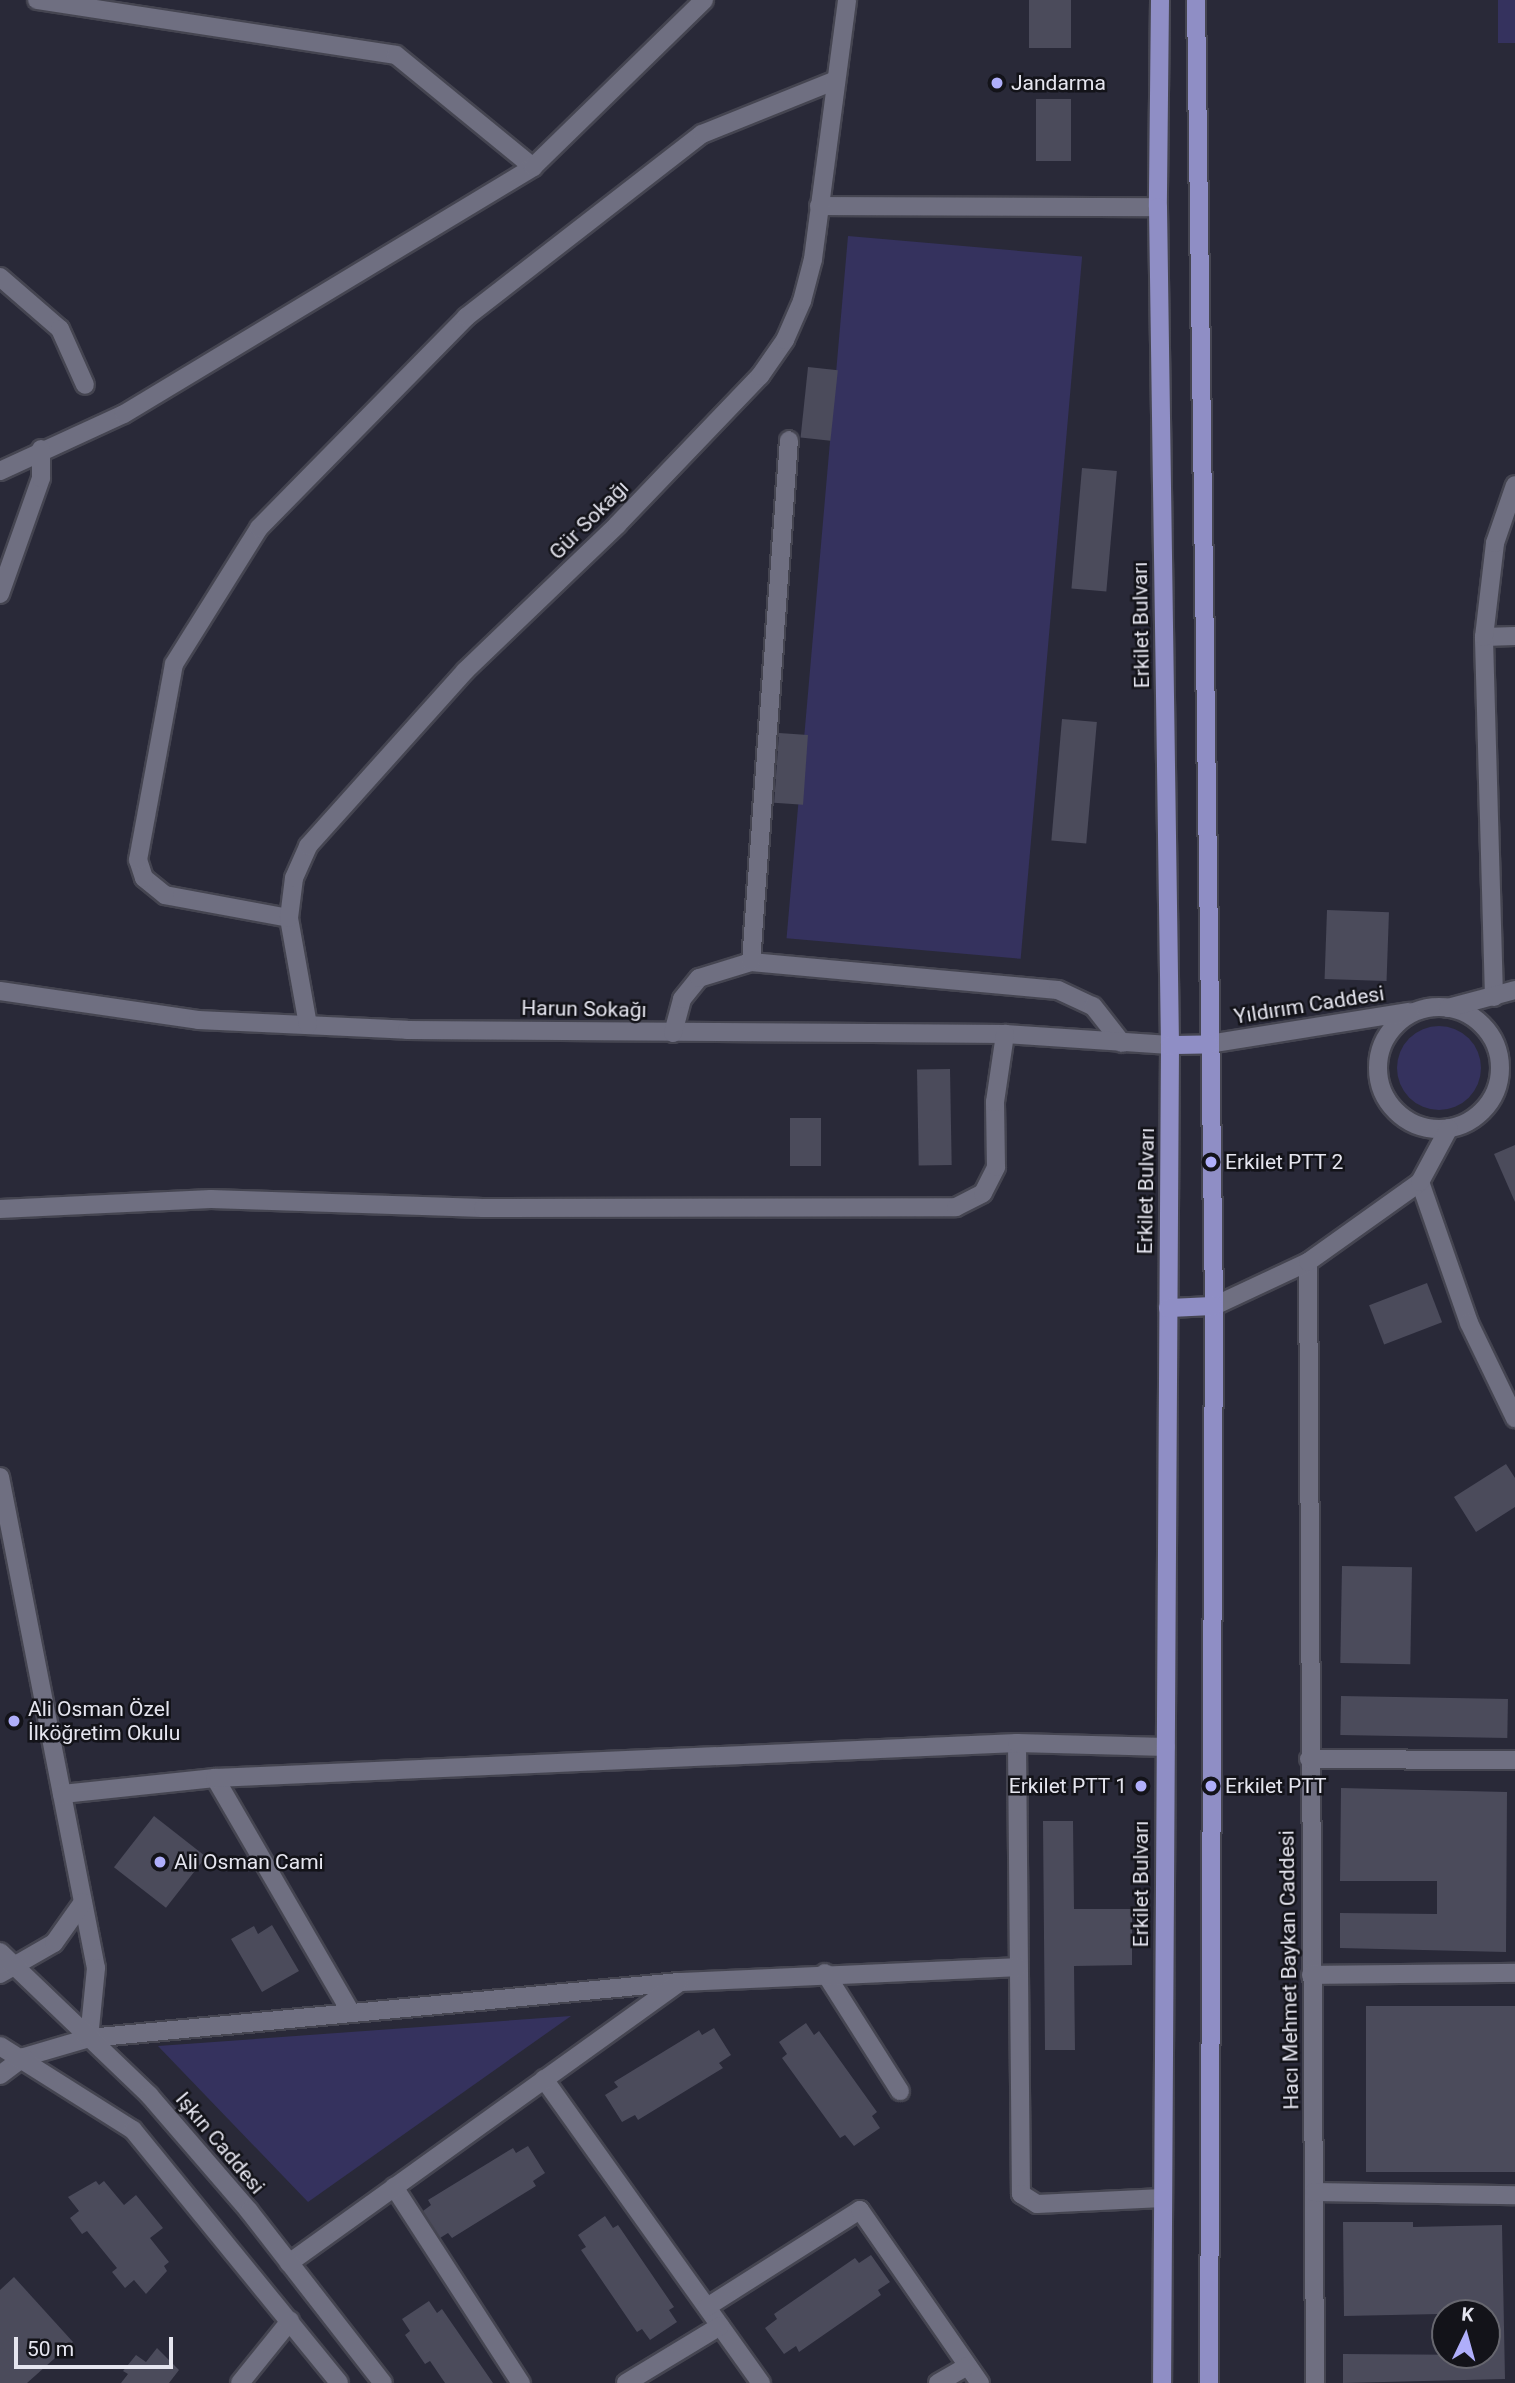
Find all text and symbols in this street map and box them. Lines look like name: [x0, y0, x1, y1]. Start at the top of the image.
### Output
place label: Jandarma: [1011, 70, 1106, 96]
marker: Jandarma: [989, 75, 1005, 91]
street label: Gür Sokağı: [544, 475, 634, 565]
street label: Erkilet Bulvarı: [1127, 561, 1155, 689]
street label: Yıldırım Caddesi: [1232, 981, 1386, 1029]
street label: Harun Sokağı: [521, 995, 647, 1023]
street label: Erkilet Bulvarı: [1132, 1127, 1160, 1255]
place label: Erkilet PTT 2: [1225, 1149, 1344, 1175]
marker: Erkilet PTT 2: [1203, 1154, 1219, 1170]
place label: Ali Osman Özel İlköğretim Okulu: [28, 1696, 180, 1746]
marker: Ali Osman Özel İlköğretim Okulu: [6, 1713, 22, 1729]
place label: Erkilet PTT 1: [1008, 1773, 1127, 1799]
place label: Erkilet PTT: [1225, 1773, 1327, 1799]
marker: Erkilet PTT 1: [1133, 1778, 1149, 1794]
marker: Erkilet PTT: [1203, 1778, 1219, 1794]
street label: Erkilet Bulvarı: [1128, 1821, 1154, 1947]
street label: Hacı Mehmet Baykan Caddesi: [1274, 1830, 1304, 2110]
place label: Ali Osman Cami: [174, 1849, 324, 1875]
marker: Ali Osman Cami: [152, 1854, 168, 1870]
street label: Işkın Caddesi: [170, 2087, 270, 2199]
north arrow: [1431, 2299, 1501, 2369]
text: K: [1461, 2303, 1475, 2327]
scale bar: [18, 2324, 177, 2368]
text: 50 m: [27, 2337, 74, 2361]

